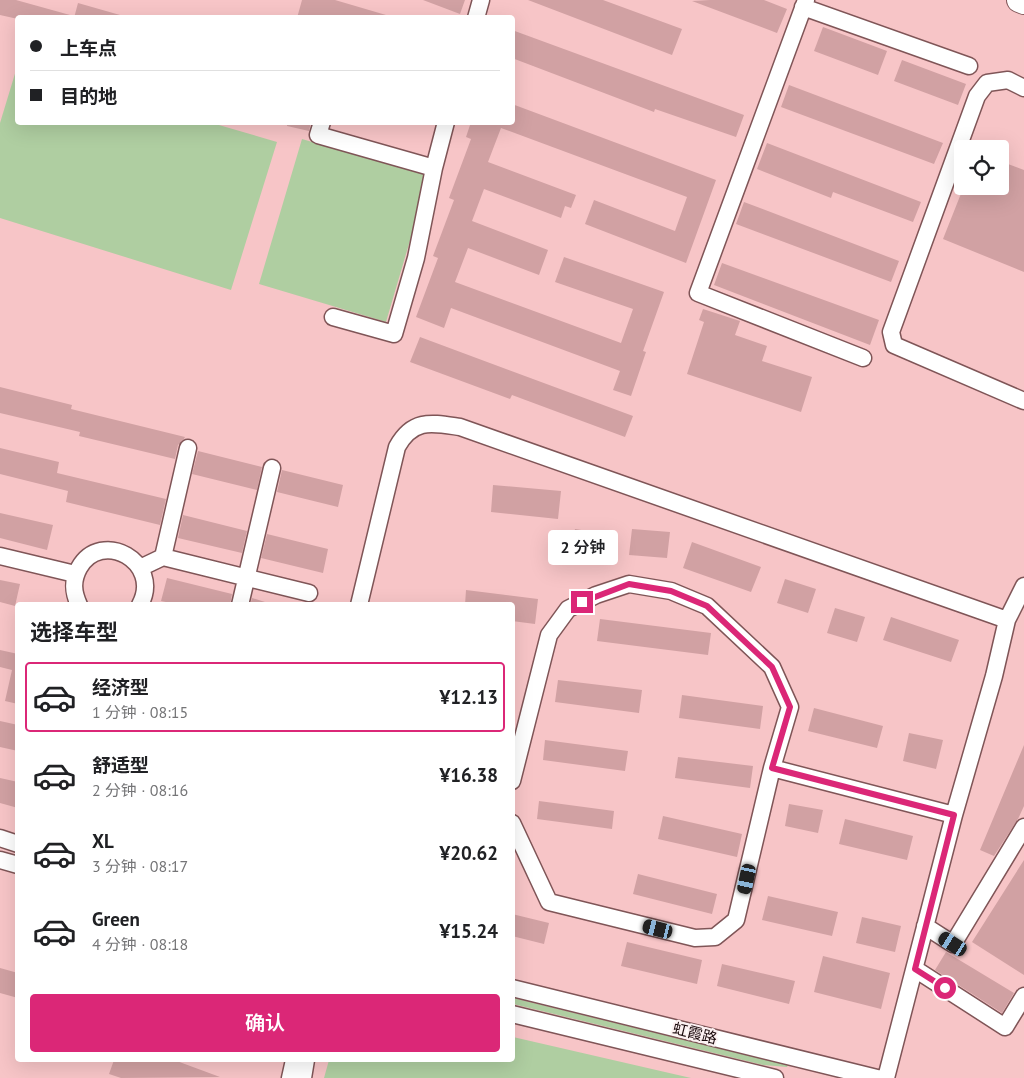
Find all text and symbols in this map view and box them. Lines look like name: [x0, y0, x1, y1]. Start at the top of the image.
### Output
text: 上车点: [60, 36, 117, 60]
text: 目的地: [60, 84, 117, 108]
map controls: [954, 140, 1009, 195]
button: locate: [954, 140, 1009, 195]
callout: 2 分钟: [547, 530, 617, 564]
text: 2 分钟: [560, 537, 606, 557]
route end: [571, 591, 593, 613]
text: 选择车型: [30, 618, 118, 646]
icon: car: [32, 675, 77, 720]
text: 经济型: [92, 675, 149, 699]
text: ¥12.13: [439, 685, 498, 709]
text: 1 分钟 · 08:15: [92, 702, 188, 722]
icon: car: [32, 753, 77, 798]
text: 舒适型: [92, 753, 149, 777]
text: ¥16.38: [439, 763, 498, 787]
text: 2 分钟 · 08:16: [92, 780, 188, 800]
text: XL: [92, 829, 114, 853]
icon: car: [32, 831, 77, 876]
text: ¥20.62: [439, 841, 498, 865]
text: 3 分钟 · 08:17: [92, 856, 188, 876]
car: [736, 863, 757, 895]
text: Green: [92, 907, 140, 931]
icon: car: [32, 909, 77, 954]
car: [641, 918, 674, 940]
text: ¥15.24: [439, 919, 498, 943]
car: [936, 930, 969, 958]
text: 4 分钟 · 08:18: [92, 934, 188, 954]
route start: [934, 977, 956, 999]
button: 确认: [30, 994, 500, 1052]
street label: 虹霞路: [671, 1018, 719, 1048]

